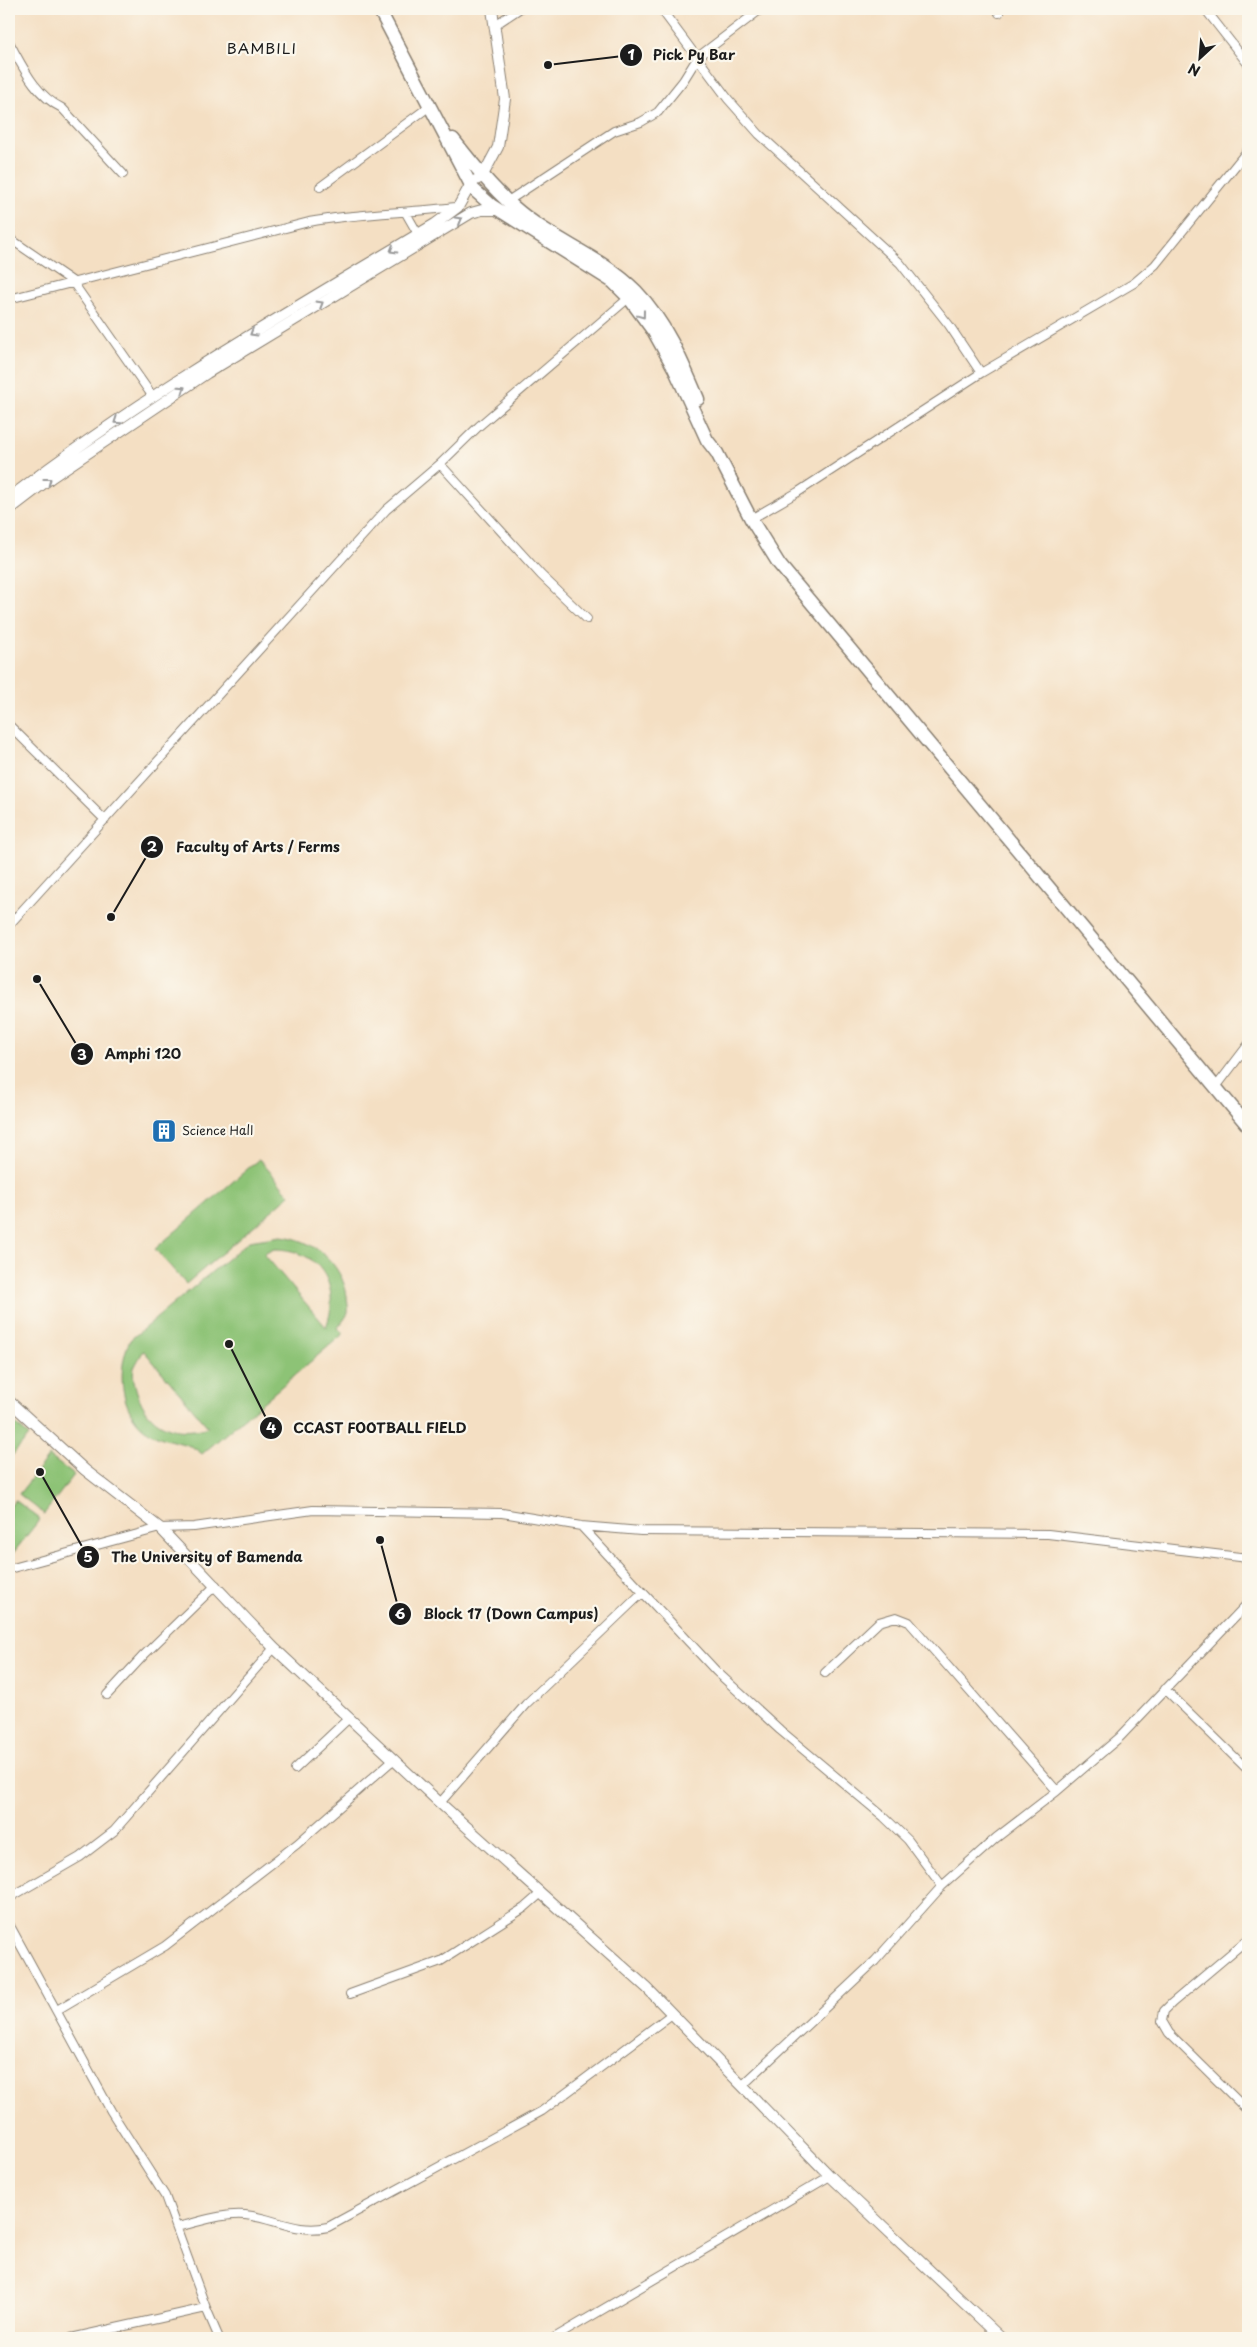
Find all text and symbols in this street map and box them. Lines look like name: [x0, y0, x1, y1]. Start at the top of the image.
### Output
north arrow: [1174, 32, 1224, 82]
district label: BAMBILI: [227, 36, 297, 59]
callout: Pick Py Bar: [618, 40, 746, 69]
text: 1: [627, 42, 635, 65]
text: Pick Py Bar: [653, 44, 736, 65]
text: N: [1184, 58, 1204, 82]
one-way arrow: [454, 216, 463, 226]
one-way arrow: [389, 243, 398, 253]
one-way arrow: [315, 301, 324, 311]
one-way arrow: [636, 309, 645, 319]
one-way arrow: [250, 327, 259, 337]
one-way arrow: [176, 386, 186, 395]
one-way arrow: [113, 415, 123, 424]
one-way arrow: [42, 478, 51, 486]
callout: Faculty of Arts / Ferms: [140, 832, 351, 861]
text: 2: [147, 834, 158, 857]
text: Faculty of Arts / Ferms: [176, 836, 340, 857]
callout: Amphi 120: [70, 1040, 192, 1069]
text: 3: [77, 1042, 87, 1065]
text: Amphi 120: [105, 1043, 181, 1064]
building icon: Science Hall: [151, 1118, 177, 1144]
place label: Science Hall: [182, 1121, 253, 1139]
callout: CCAST FOOTBALL FIELD: [258, 1414, 477, 1443]
text: 4: [266, 1415, 276, 1438]
text: CCAST FOOTBALL FIELD: [293, 1417, 467, 1438]
callout: The University of Bamenda: [76, 1543, 313, 1572]
text: 5: [83, 1544, 93, 1567]
text: The University of Bamenda: [111, 1546, 303, 1567]
callout: Block 17 (Down Campus): [388, 1600, 608, 1629]
text: 6: [395, 1601, 406, 1624]
text: Block 17 (Down Campus): [423, 1603, 599, 1624]

